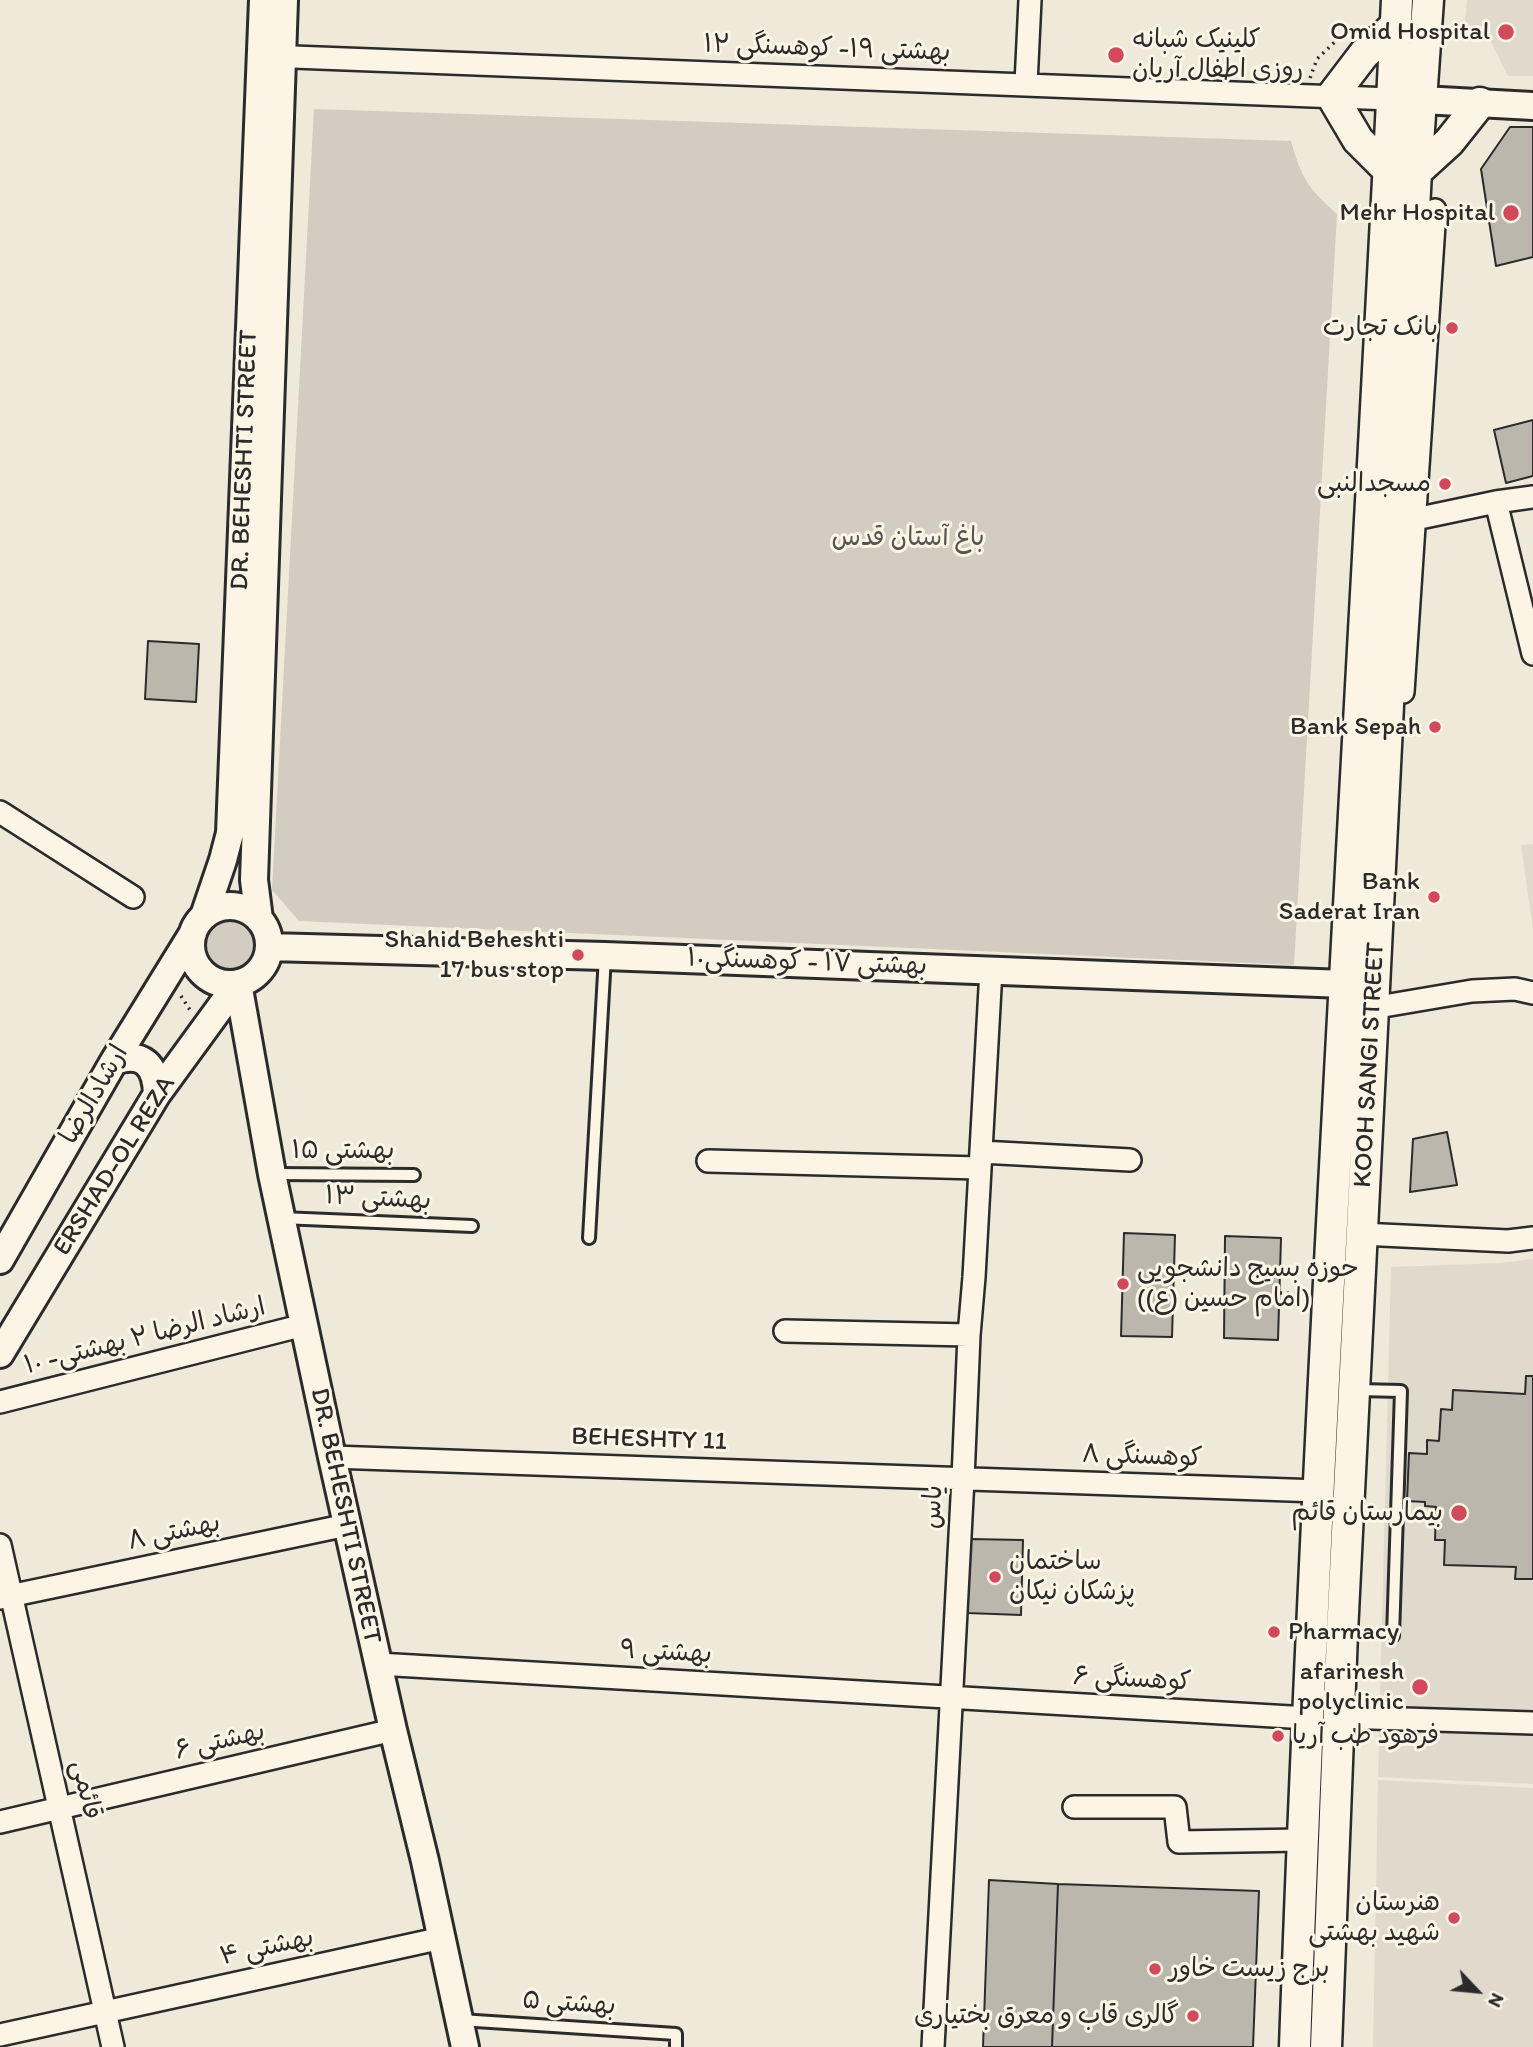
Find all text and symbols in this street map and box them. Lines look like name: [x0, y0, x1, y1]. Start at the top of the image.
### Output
place label: Omid Hospital: [1330, 16, 1490, 48]
marker: Omid Hospital: [1496, 22, 1516, 42]
place label: کلینیک شبانه روزی اطفال آریان: [1132, 24, 1304, 86]
street label: بهشتی ۱۹- کوهسنگی ۱۲: [703, 29, 951, 69]
marker: کلینیک شبانه روزی اطفال آریان: [1106, 45, 1126, 65]
place label: Mehr Hospital: [1340, 197, 1495, 229]
marker: Mehr Hospital: [1501, 203, 1521, 223]
place label: بانک تجارت: [1323, 312, 1438, 344]
marker: بانک تجارت: [1444, 320, 1460, 336]
street label: DR. BEHESHTI STREET: [225, 329, 265, 591]
place label: مسجدالنبی: [1317, 468, 1431, 500]
marker: مسجدالنبی: [1437, 476, 1453, 492]
park label: باغ آستان قدس: [831, 522, 985, 554]
place label: Bank Sepah: [1290, 711, 1421, 743]
marker: Bank Sepah: [1427, 719, 1443, 735]
place label: Bank Saderat Iran: [1279, 866, 1420, 928]
marker: Bank Saderat Iran: [1426, 889, 1442, 905]
place label: Shahid Beheshti 17 bus stop: [385, 924, 564, 986]
street label: KOOH SANGI STREET: [1348, 941, 1392, 1189]
street label: بهشتی ۱۷ - کوهسنگی۱۰: [686, 943, 928, 983]
marker: Shahid Beheshti 17 bus stop: [570, 947, 586, 963]
street label: ارشادالرضا: [54, 1040, 136, 1150]
street label: ERSHAD-OL REZA: [47, 1070, 183, 1262]
street label: بهشتی ۱۵: [291, 1135, 395, 1167]
street label: بهشتی ۱۳: [324, 1181, 432, 1217]
place label: حوزه بسیج دانشجویی (امام حسین (ع)): [1137, 1253, 1359, 1314]
marker: حوزه بسیج دانشجویی (امام حسین (ع)): [1115, 1276, 1131, 1292]
street label: ارشاد الرضا ۲ بهشتی- ۱۰: [21, 1292, 269, 1382]
street label: DR. BEHESHTI STREET: [303, 1385, 387, 1647]
street label: BEHESHTY 11: [571, 1422, 727, 1458]
street label: کوهسنگی ۸: [1081, 1439, 1203, 1475]
street label: یاس: [917, 1484, 951, 1530]
place label: بیمارستان قائم: [1291, 1497, 1443, 1529]
marker: بیمارستان قائم: [1449, 1503, 1469, 1523]
street label: بهشتی ۸: [125, 1508, 223, 1558]
place label: ساختمان پزشکان نیکان: [1009, 1546, 1135, 1608]
marker: ساختمان پزشکان نیکان: [987, 1569, 1003, 1585]
place label: Pharmacy: [1288, 1616, 1399, 1648]
marker: Pharmacy: [1266, 1624, 1282, 1640]
street label: بهشتی ۹: [619, 1635, 713, 1671]
place label: afarinesh polyclinic: [1298, 1656, 1404, 1718]
street label: کوهسنگی ۶: [1072, 1661, 1192, 1699]
marker: afarinesh polyclinic: [1410, 1677, 1430, 1697]
street label: بهشتی ۶: [172, 1717, 268, 1767]
place label: فرهود طب آریا: [1292, 1720, 1439, 1752]
marker: فرهود طب آریا: [1270, 1728, 1286, 1744]
street label: قائمی: [63, 1757, 107, 1823]
place label: هنرستان شهید بهشتی: [1308, 1887, 1440, 1948]
marker: هنرستان شهید بهشتی: [1446, 1910, 1462, 1926]
street label: بهشتی ۴: [217, 1923, 317, 1973]
place label: برج زیست خاور: [1169, 1953, 1330, 1985]
north arrow: [1442, 1956, 1512, 2026]
marker: برج زیست خاور: [1147, 1961, 1163, 1977]
street label: بهشتی ۵: [521, 1985, 617, 2023]
text: N: [1483, 1990, 1509, 2011]
place label: گالری قاب و معرق بختیاری: [914, 2000, 1179, 2032]
marker: گالری قاب و معرق بختیاری: [1185, 2008, 1201, 2024]

